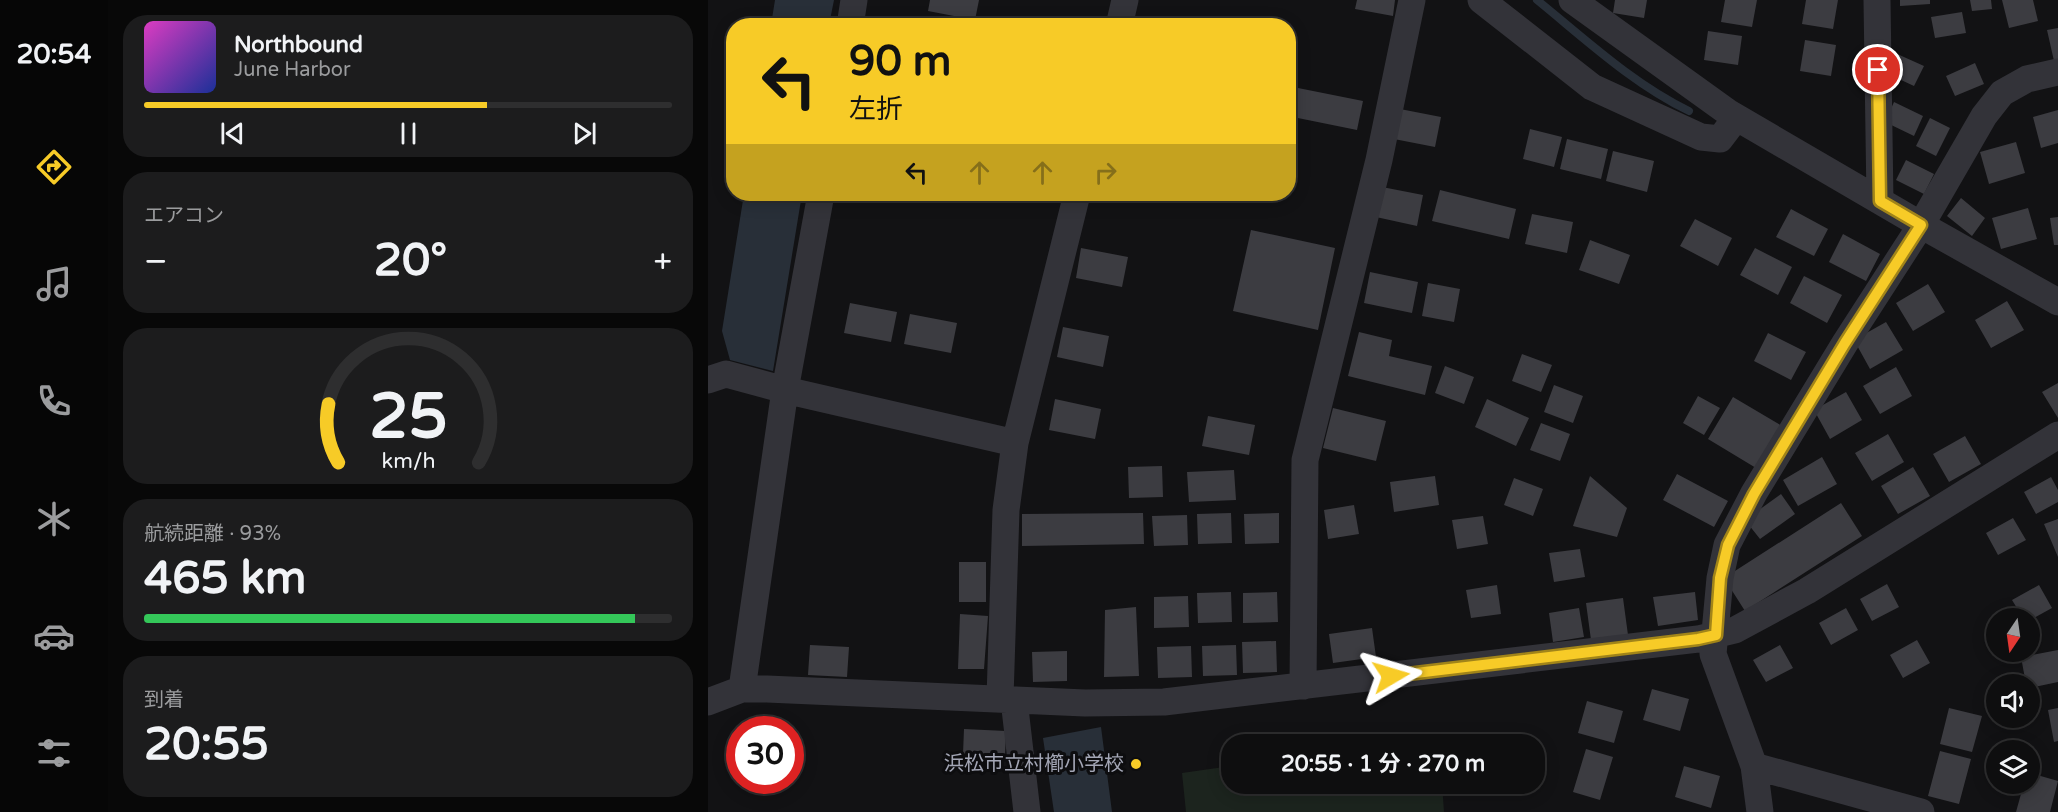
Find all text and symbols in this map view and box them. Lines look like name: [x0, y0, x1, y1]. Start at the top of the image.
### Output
text: Northbound: [234, 32, 363, 58]
text: 90 m: [849, 36, 951, 87]
text: 20:54: [17, 38, 91, 71]
icon: left: [750, 42, 828, 120]
pin: [1852, 44, 1903, 95]
icon: arrive: [1861, 53, 1894, 86]
text: June Harbor: [234, 58, 351, 82]
text: 左折: [849, 93, 903, 126]
icon: previous: [216, 117, 249, 150]
icon: pause: [392, 117, 425, 150]
icon: next: [568, 117, 601, 150]
icon: directions: [33, 146, 75, 188]
icon: left: [900, 156, 933, 189]
icon: ahead: [963, 156, 996, 189]
icon: ahead: [1026, 156, 1059, 189]
icon: right: [1089, 156, 1122, 189]
text: エアコン: [144, 204, 224, 228]
text: 20°: [374, 234, 447, 288]
text: −: [144, 242, 168, 281]
text: +: [653, 242, 672, 281]
icon: music: [33, 263, 75, 305]
icon: phone: [33, 380, 75, 422]
text: 25: [369, 380, 447, 455]
text: km/h: [381, 448, 435, 474]
icon: climate: [33, 498, 75, 540]
text: 航続距離 · 93%: [144, 522, 281, 546]
text: 465 km: [144, 552, 306, 606]
north arrow: [1986, 608, 2040, 662]
map controls: [1986, 608, 2040, 794]
icon: car: [33, 615, 75, 657]
position arrow: [1359, 644, 1423, 708]
button: sound: [1986, 674, 2040, 728]
text: 到着: [144, 688, 184, 712]
speed limit sign: 30: [726, 716, 804, 794]
text: 20:55: [144, 718, 269, 772]
icon: filters: [33, 732, 75, 774]
button: layers: [1986, 740, 2040, 794]
text: 20:55 · 1 分 · 270 m: [1281, 751, 1485, 777]
place label: 浜松市立村櫛小学校: [944, 752, 1124, 776]
marker: 浜松市立村櫛小学校: [1129, 757, 1143, 771]

